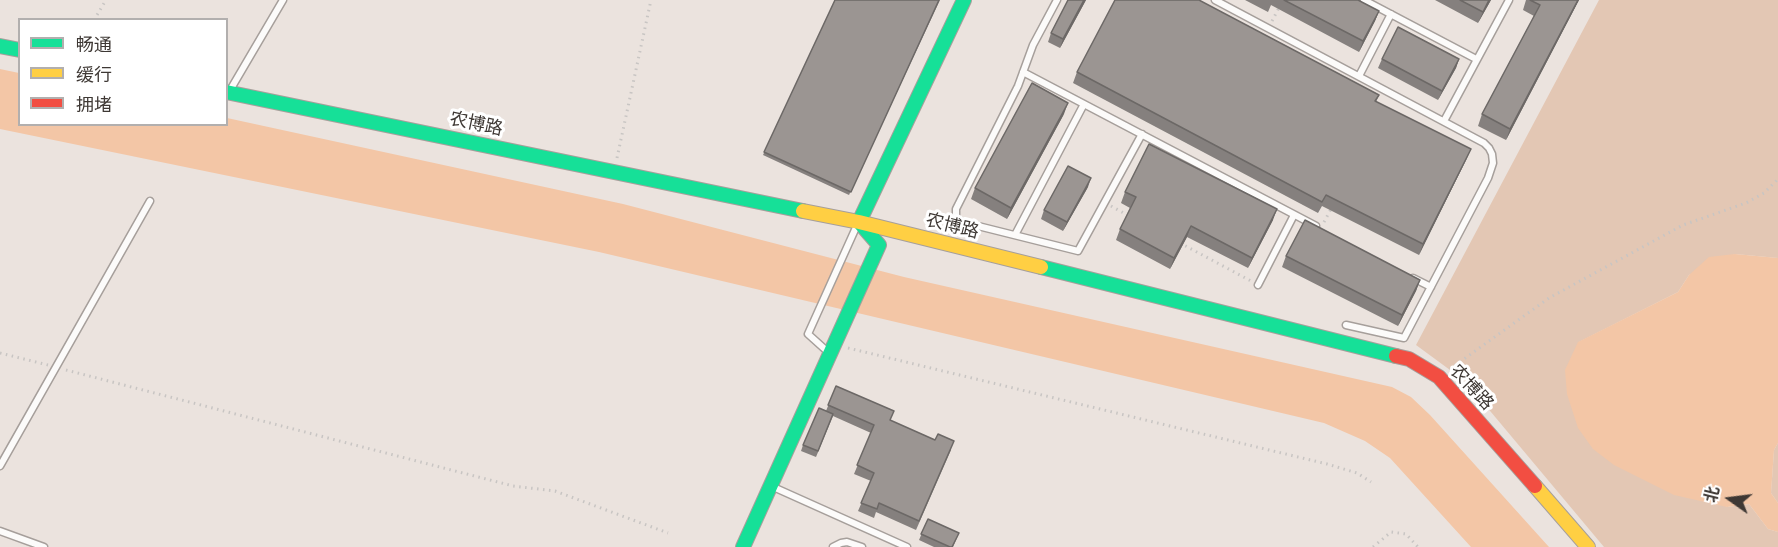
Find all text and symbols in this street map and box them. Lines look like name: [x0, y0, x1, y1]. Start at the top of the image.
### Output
legend: [18, 18, 228, 126]
text: 畅通: [76, 34, 112, 55]
text: 缓行: [76, 64, 112, 85]
text: 拥堵: [76, 94, 112, 115]
street label: 农博路: [447, 109, 505, 141]
street label: 农博路: [923, 210, 981, 244]
street label: 农博路: [1445, 361, 1497, 415]
north arrow: [1700, 469, 1760, 529]
text: 北: [1701, 484, 1723, 505]

